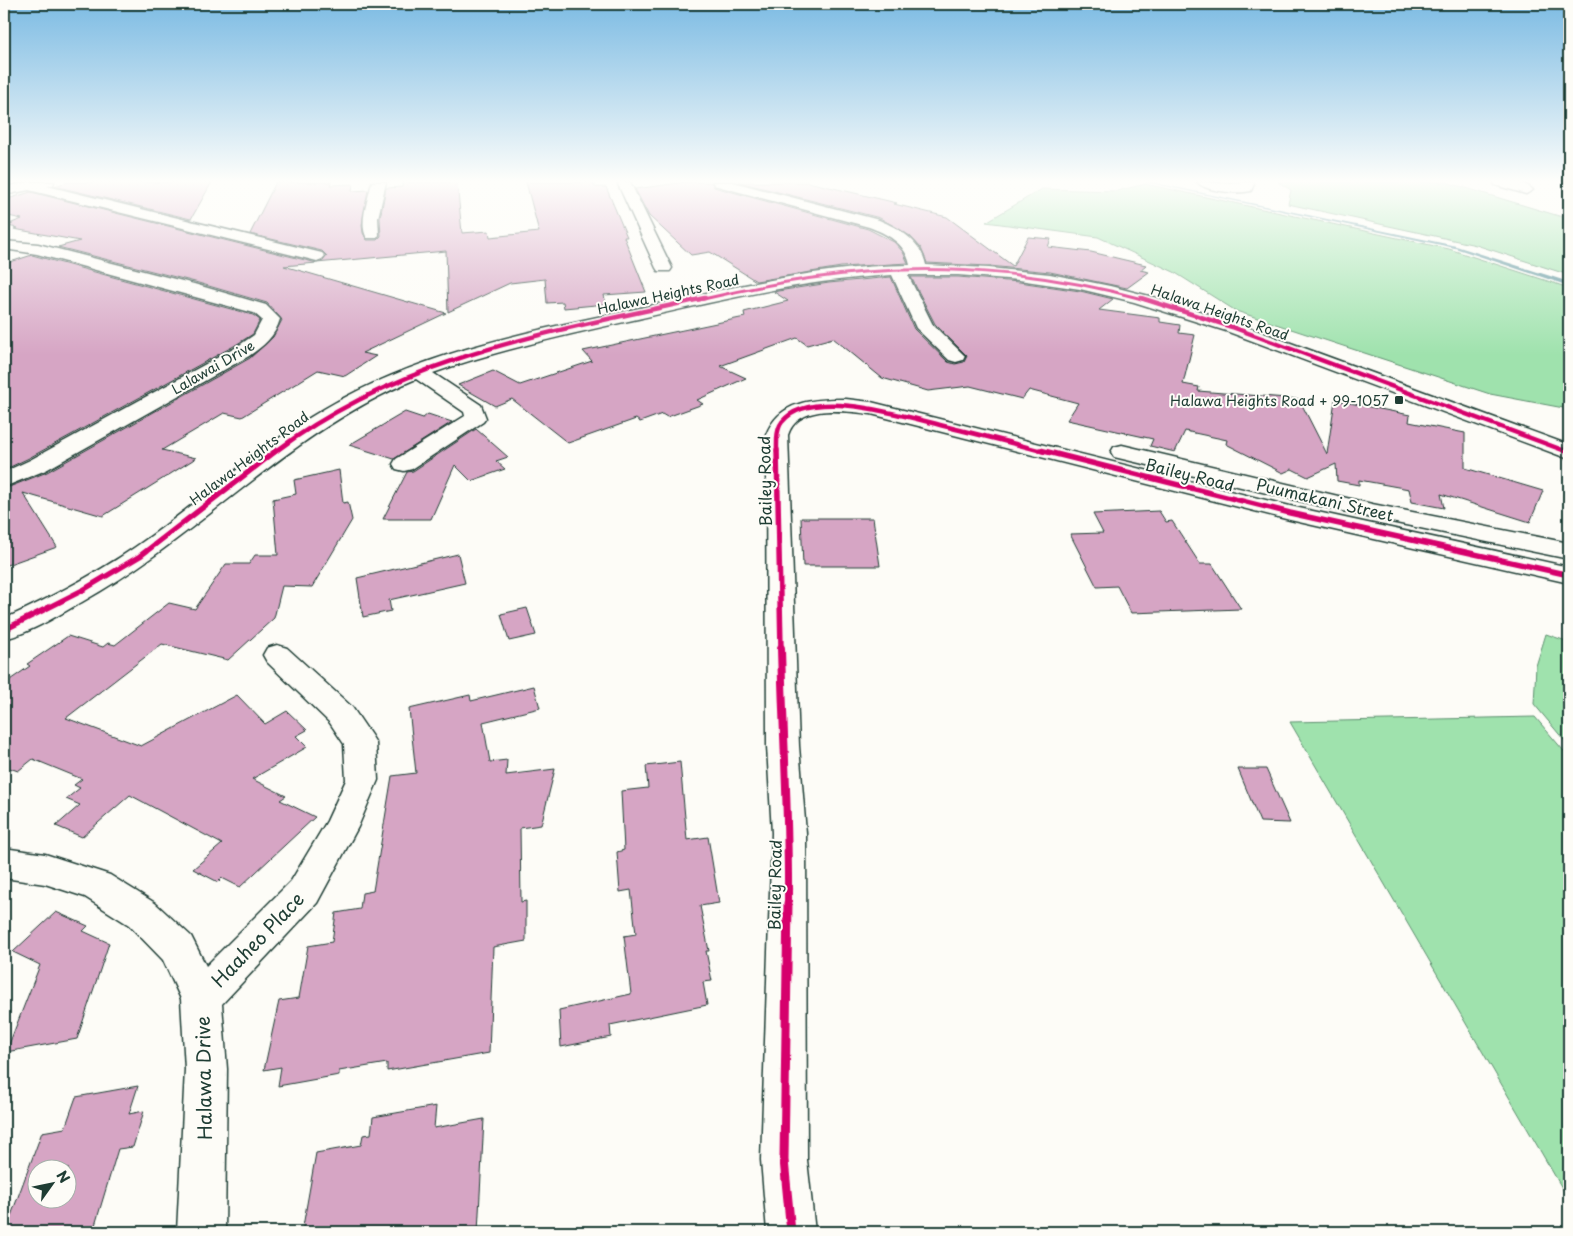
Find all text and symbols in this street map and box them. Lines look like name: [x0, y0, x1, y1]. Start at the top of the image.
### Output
street label: Halawa Heights Road: [595, 269, 741, 319]
street label: Halawa Heights Road: [1148, 279, 1292, 345]
street label: Lalawai Drive: [168, 334, 259, 399]
place label: Halawa Heights Road + 99-1057: [1170, 390, 1389, 411]
marker: Halawa Heights Road + 99-1057: [1393, 394, 1405, 406]
street label: Halawa Heights Road: [185, 406, 313, 510]
street label: Bailey Road: [751, 435, 777, 527]
street label: Bailey Road: [1143, 451, 1237, 497]
street label: Puumakani Street: [1254, 471, 1397, 527]
street label: Bailey Road: [761, 839, 787, 931]
street label: Haaheo Place: [204, 885, 310, 993]
street label: Halawa Drive: [188, 1016, 218, 1140]
north arrow: [28, 1158, 78, 1208]
text: N: [51, 1166, 75, 1187]

